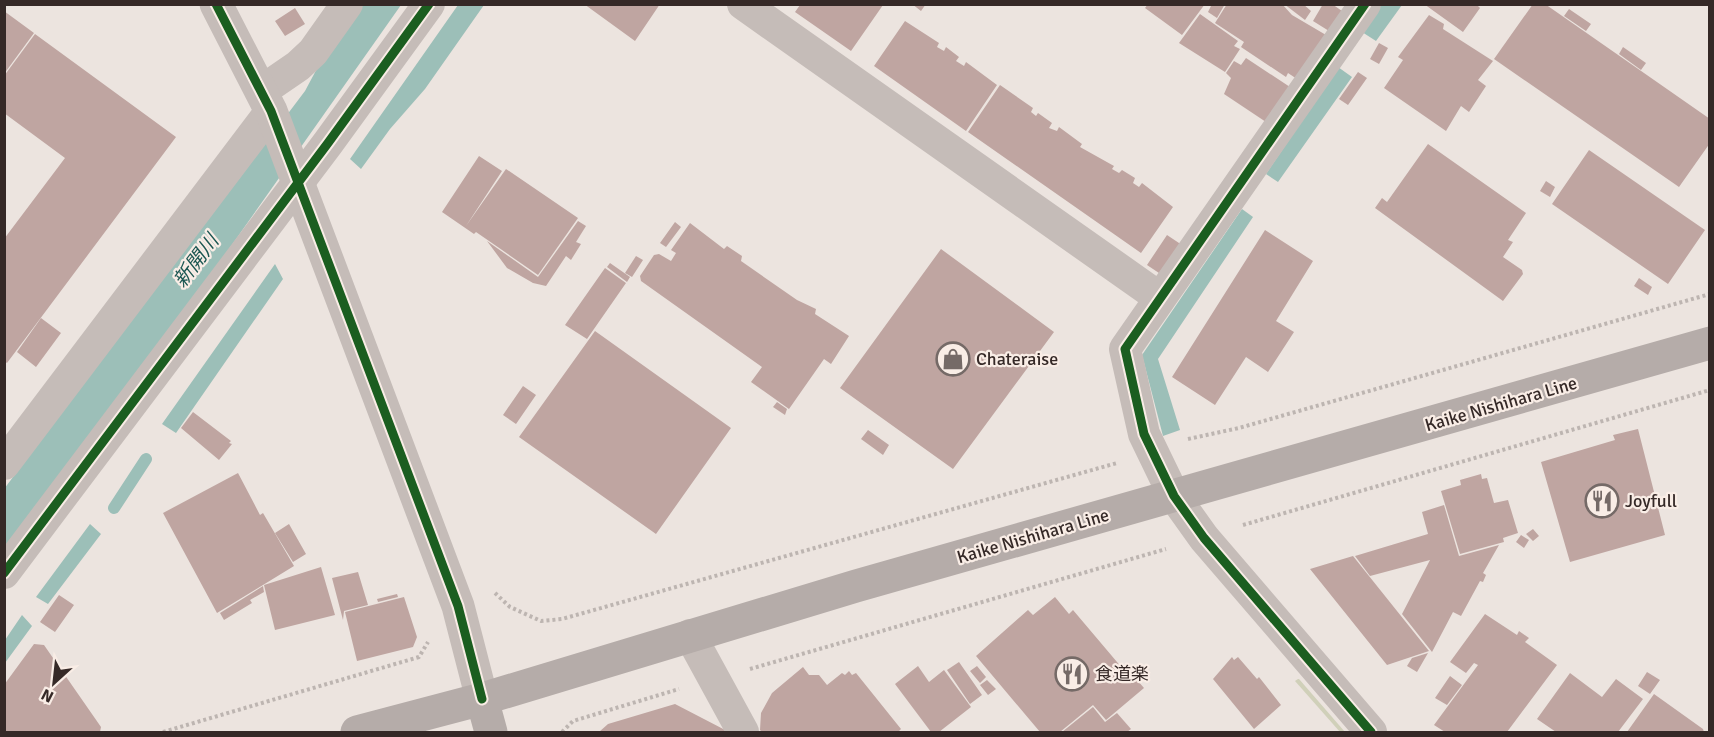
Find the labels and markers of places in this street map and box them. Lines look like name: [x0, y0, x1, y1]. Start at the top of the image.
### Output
shop icon: Chateraise: [935, 341, 971, 377]
place label: Chateraise: [976, 348, 1058, 370]
restaurant icon: Joyfull: [1584, 483, 1620, 519]
place label: Joyfull: [1625, 490, 1677, 512]
restaurant icon: 食道楽: [1054, 656, 1090, 692]
place label: 食道楽: [1095, 663, 1149, 685]

